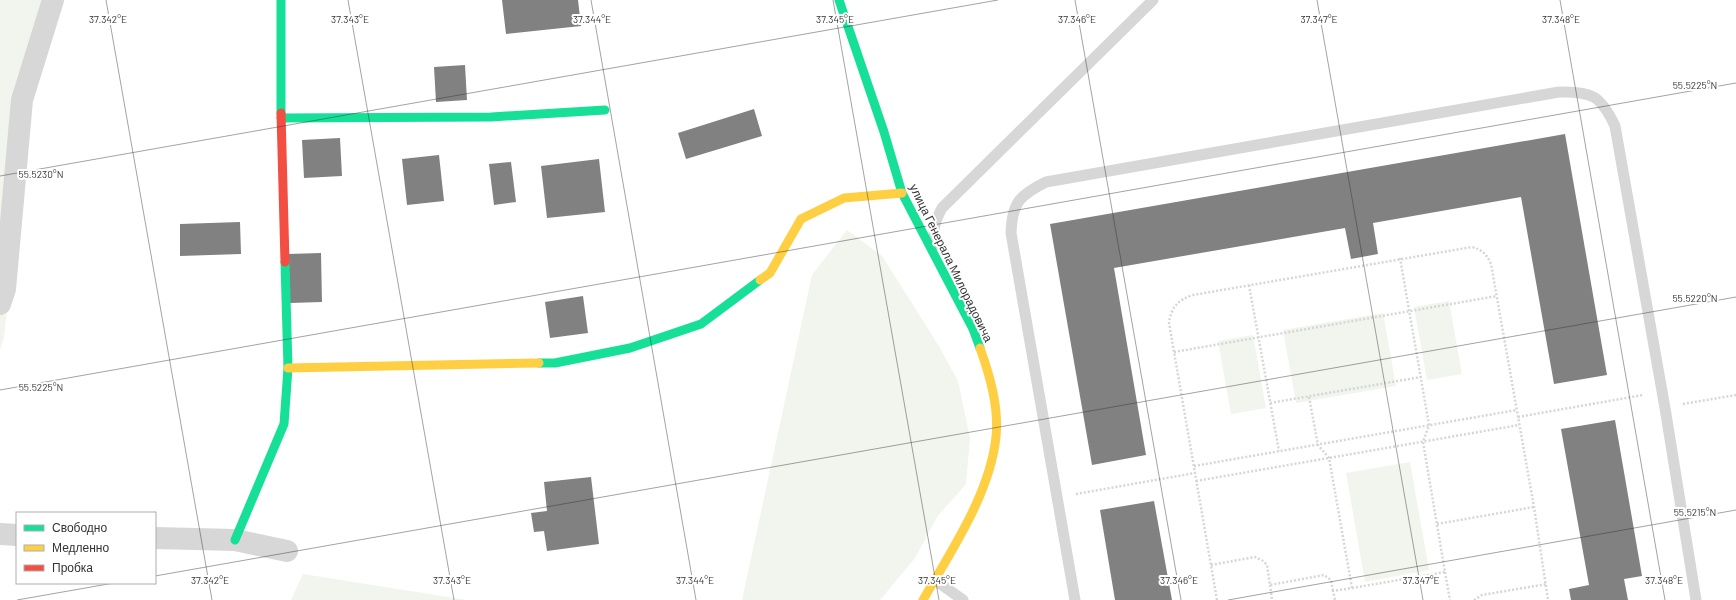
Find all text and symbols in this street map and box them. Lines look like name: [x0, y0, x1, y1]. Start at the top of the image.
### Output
text: 37.342°E: [89, 13, 127, 25]
text: 37.343°E: [331, 13, 369, 25]
text: 37.344°E: [573, 13, 611, 25]
text: 37.345°E: [816, 13, 854, 25]
text: 37.346°E: [1058, 13, 1096, 25]
text: 37.347°E: [1300, 13, 1338, 25]
text: 37.348°E: [1542, 13, 1580, 25]
text: 55.5225°N: [1673, 79, 1717, 91]
text: 55.5230°N: [19, 168, 63, 180]
street label: улица Генерала Милорадовича: [907, 181, 996, 345]
text: 55.5220°N: [1672, 292, 1718, 304]
text: 55.5225°N: [19, 381, 63, 393]
text: 55.5215°N: [1674, 506, 1716, 518]
legend: [16, 512, 156, 584]
text: Свободно: [52, 520, 107, 535]
text: Медленно: [52, 540, 109, 555]
text: Пробка: [52, 560, 93, 575]
text: 37.342°E: [191, 574, 229, 586]
text: 37.343°E: [433, 574, 471, 586]
text: 37.344°E: [676, 574, 714, 586]
text: 37.345°E: [918, 574, 956, 586]
text: 37.346°E: [1160, 574, 1198, 586]
text: 37.347°E: [1402, 574, 1440, 586]
text: 37.348°E: [1645, 574, 1683, 586]

